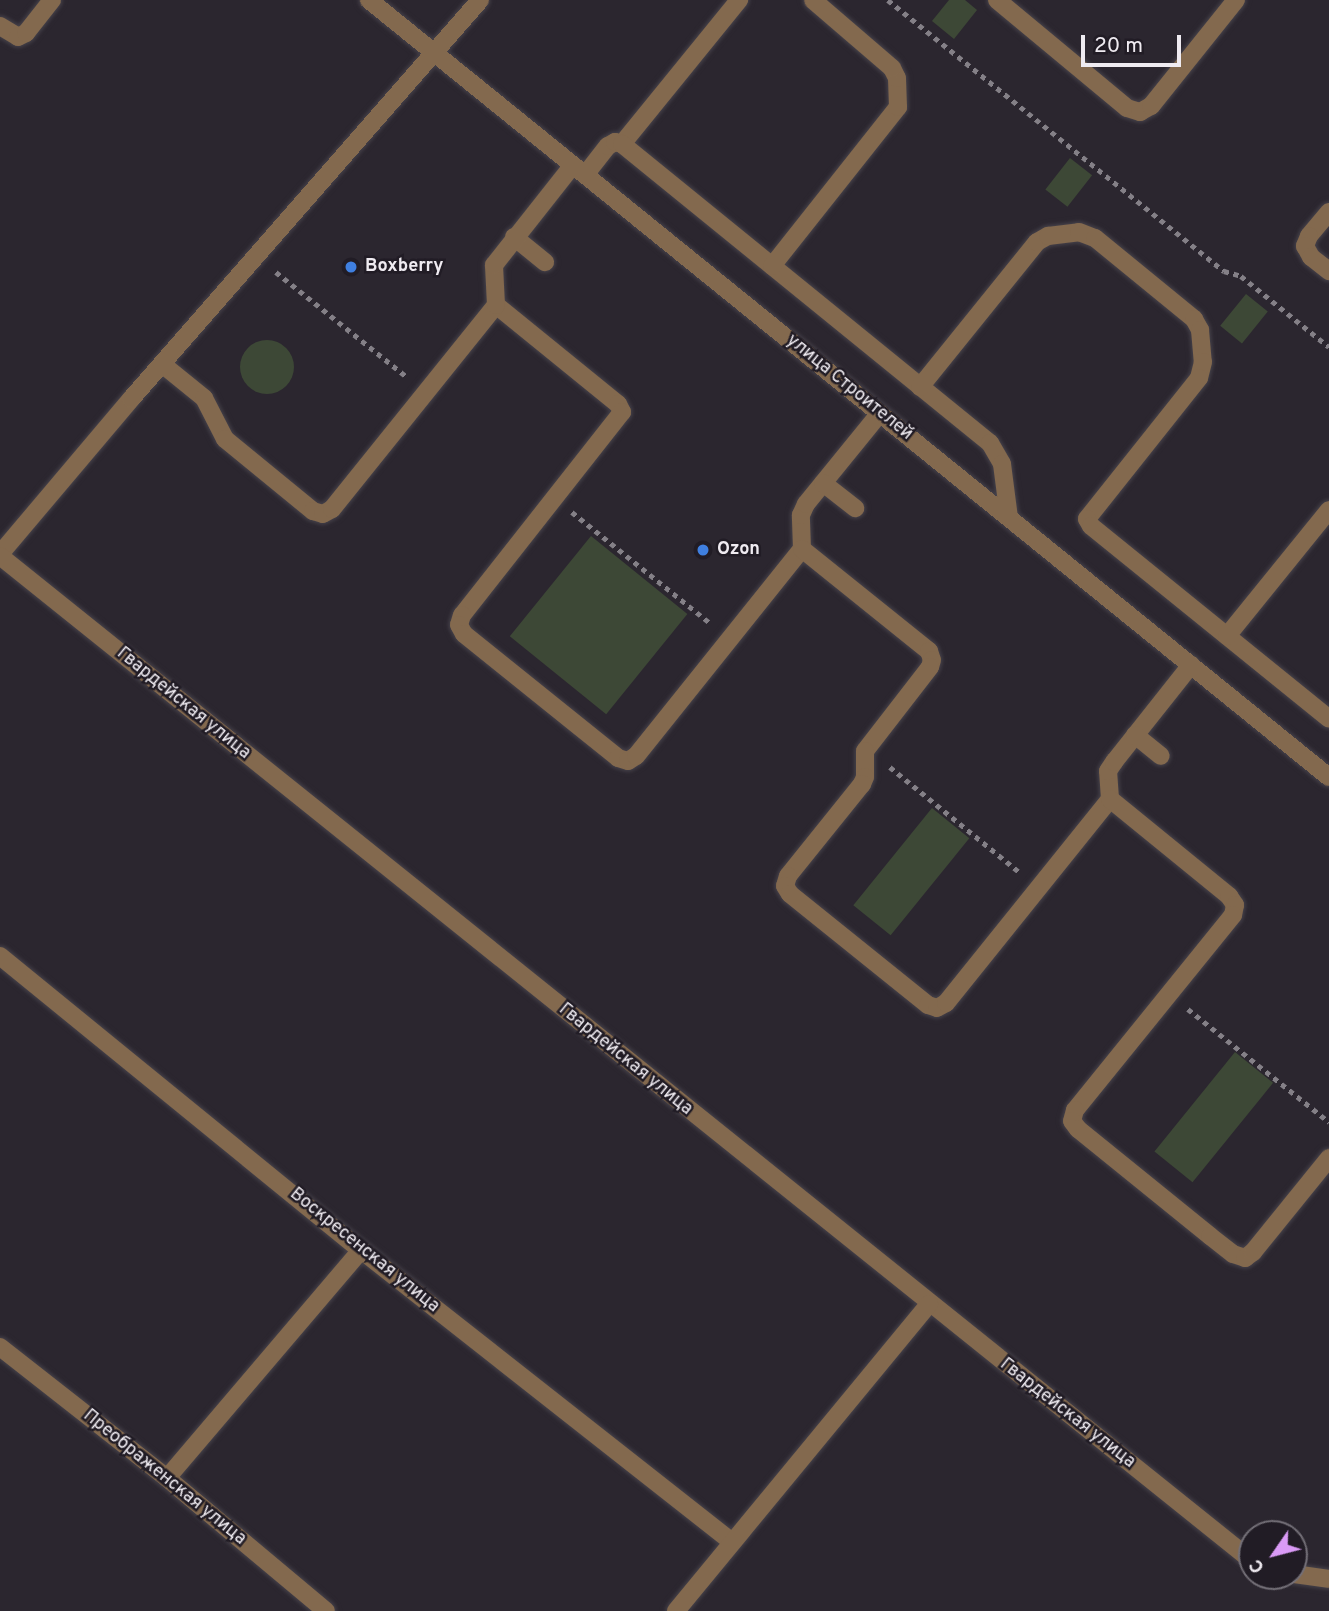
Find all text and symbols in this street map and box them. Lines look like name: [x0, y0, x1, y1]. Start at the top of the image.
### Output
scale bar: [1084, 21, 1184, 65]
text: 20 m: [1094, 33, 1143, 60]
place label: Boxberry: [365, 256, 443, 278]
marker: Boxberry: [343, 259, 359, 275]
street label: улица Строителей: [781, 330, 917, 446]
place label: Ozon: [717, 539, 760, 561]
marker: Ozon: [695, 542, 711, 558]
street label: Гвардейская улица: [112, 643, 254, 765]
street label: Гвардейская улица: [554, 999, 696, 1121]
street label: Воскресенская улица: [285, 1184, 443, 1318]
street label: Гвардейская улица: [995, 1354, 1139, 1474]
street label: Преображенская улица: [78, 1406, 250, 1550]
north arrow: [1238, 1520, 1308, 1590]
text: С: [1244, 1554, 1271, 1578]

